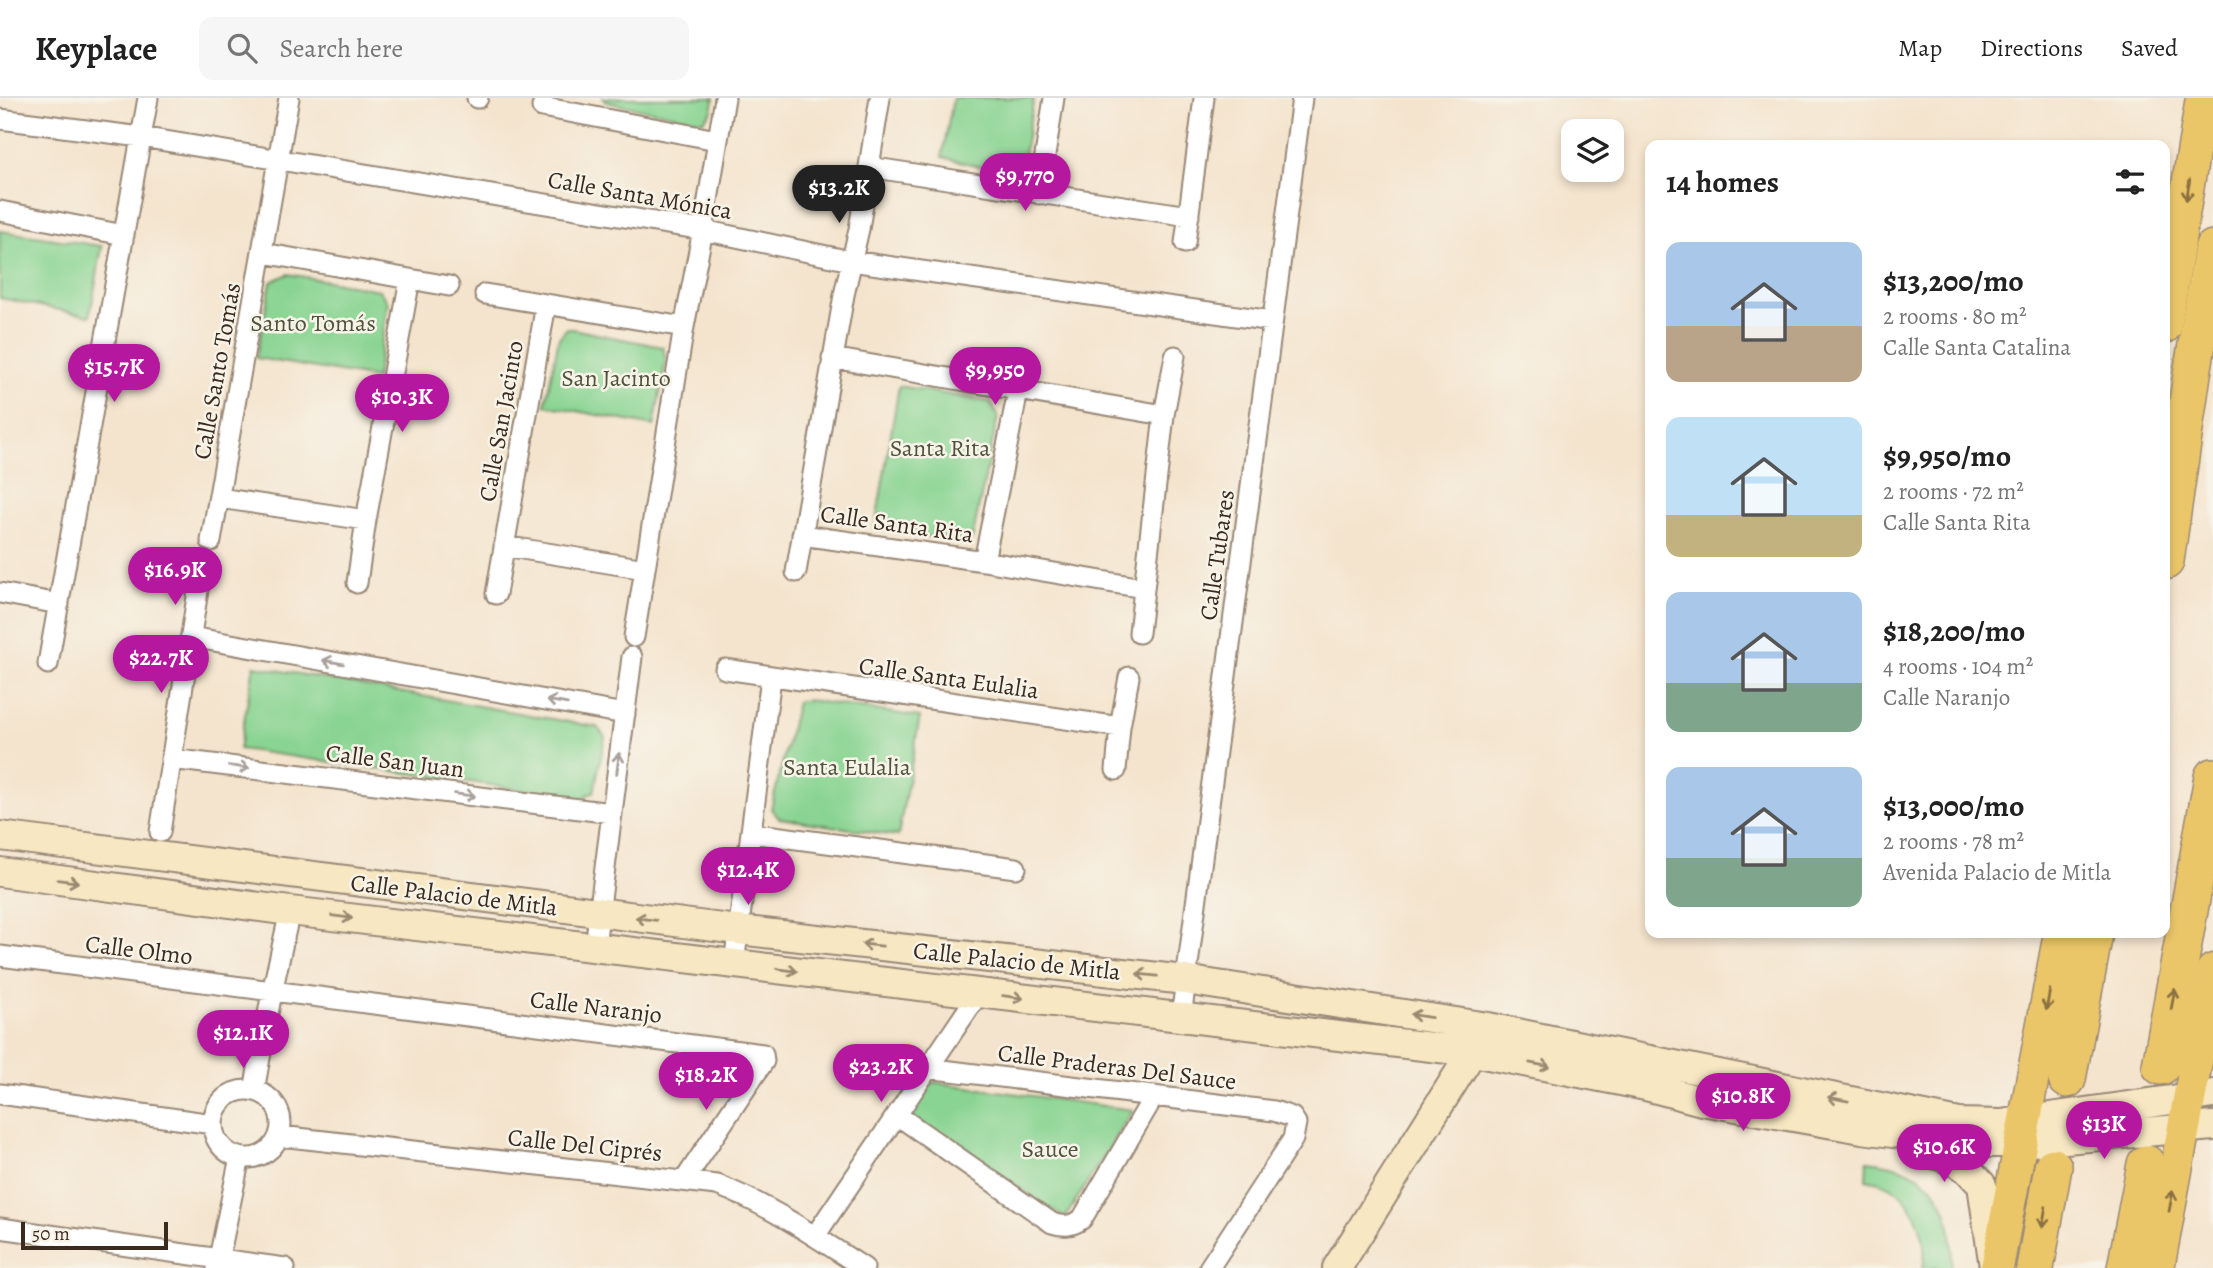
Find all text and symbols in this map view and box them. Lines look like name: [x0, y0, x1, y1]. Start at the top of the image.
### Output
search box: [199, 17, 689, 80]
text: Keyplace: [35, 26, 157, 71]
icon: search: [223, 29, 261, 67]
text: Search here: [279, 31, 403, 66]
text: Map: [1898, 32, 1942, 64]
text: Directions: [1980, 32, 2083, 64]
text: Saved: [2121, 32, 2178, 64]
map controls: [1561, 119, 1624, 182]
button: layers: [1561, 119, 1624, 182]
pin: $9,770: [968, 153, 1082, 213]
text: $9,770: [996, 160, 1054, 191]
text: 14 homes: [1666, 162, 1779, 202]
street label: Calle Santa Mónica: [545, 163, 736, 227]
icon: filters: [2111, 163, 2149, 201]
pin: $13.2K: [782, 166, 896, 225]
text: $13.2K: [808, 172, 870, 203]
one-way arrow: [2181, 178, 2194, 201]
text: $13,200/mo: [1883, 261, 2024, 301]
icon: home: [1722, 270, 1806, 354]
street label: Calle Santo Tomás: [186, 280, 248, 462]
text: 2 rooms · 80 m²: [1883, 301, 2027, 332]
park label: Santo Tomás: [250, 307, 376, 339]
text: Calle Santa Catalina: [1883, 332, 2071, 363]
street label: Calle San Jacinto: [471, 338, 531, 504]
pin: $15.7K: [57, 344, 171, 404]
pin: $9,950: [938, 348, 1052, 407]
text: $15.7K: [84, 351, 144, 382]
text: $9,950: [965, 354, 1025, 385]
park label: San Jacinto: [561, 362, 671, 394]
pin: $10.3K: [345, 374, 459, 434]
text: $10.3K: [371, 381, 433, 412]
park label: Santa Rita: [890, 432, 991, 464]
text: $9,950/mo: [1883, 436, 2011, 476]
icon: home: [1722, 445, 1806, 529]
text: 2 rooms · 72 m²: [1883, 476, 2024, 507]
street label: Calle Tubares: [1192, 488, 1242, 622]
street label: Calle Santa Rita: [818, 497, 976, 551]
text: Calle Santa Rita: [1883, 507, 2031, 538]
pin: $16.9K: [118, 547, 232, 607]
text: $16.9K: [144, 554, 206, 585]
text: $18,200/mo: [1883, 611, 2025, 651]
icon: home: [1722, 620, 1806, 704]
pin: $22.7K: [104, 636, 218, 695]
text: $22.7K: [129, 642, 193, 673]
street label: Calle Santa Eulalia: [857, 650, 1042, 707]
text: 4 rooms · 104 m²: [1883, 651, 2033, 682]
one-way arrow: [322, 655, 345, 668]
text: Calle Naranjo: [1883, 682, 2010, 713]
one-way arrow: [546, 695, 569, 708]
street label: Calle San Juan: [324, 737, 466, 785]
park label: Santa Eulalia: [783, 751, 912, 783]
one-way arrow: [612, 753, 625, 775]
one-way arrow: [227, 761, 250, 774]
text: $13,000/mo: [1883, 786, 2024, 826]
one-way arrow: [453, 788, 476, 801]
icon: home: [1722, 795, 1806, 879]
text: 2 rooms · 78 m²: [1883, 826, 2024, 857]
pin: $12.4K: [691, 848, 805, 907]
text: $12.4K: [717, 854, 779, 885]
text: Avenida Palacio de Mitla: [1883, 857, 2111, 888]
street label: Calle Palacio de Mitla: [349, 866, 560, 924]
one-way arrow: [56, 875, 78, 888]
one-way arrow: [330, 911, 353, 924]
one-way arrow: [636, 913, 658, 926]
street label: Calle Olmo: [84, 928, 194, 972]
street label: Calle Palacio de Mitla: [912, 934, 1123, 988]
one-way arrow: [862, 938, 884, 951]
one-way arrow: [775, 963, 798, 976]
one-way arrow: [1136, 969, 1159, 982]
street label: Calle Naranjo: [528, 983, 664, 1031]
one-way arrow: [2041, 988, 2054, 1011]
one-way arrow: [2167, 988, 2180, 1011]
one-way arrow: [1001, 991, 1023, 1004]
one-way arrow: [1410, 1009, 1433, 1022]
pin: $12.1K: [186, 1010, 300, 1070]
text: $12.1K: [213, 1017, 273, 1048]
street label: Calle Praderas Del Sauce: [996, 1036, 1238, 1098]
pin: $23.2K: [824, 1044, 938, 1104]
text: $23.2K: [849, 1051, 913, 1082]
pin: $18.2K: [649, 1052, 763, 1112]
text: $18.2K: [675, 1059, 737, 1090]
one-way arrow: [1528, 1059, 1551, 1073]
pin: $10.8K: [1686, 1074, 1800, 1133]
text: $10.8K: [1712, 1080, 1775, 1111]
one-way arrow: [1827, 1091, 1850, 1105]
pin: $13K: [2063, 1102, 2145, 1161]
text: $13K: [2082, 1108, 2126, 1139]
street label: Calle Del Ciprés: [506, 1121, 664, 1169]
pin: $10.6K: [1887, 1124, 2001, 1184]
text: $10.6K: [1913, 1131, 1975, 1162]
park label: Sauce: [1022, 1133, 1078, 1165]
one-way arrow: [2165, 1190, 2178, 1213]
one-way arrow: [2037, 1205, 2050, 1228]
scale bar: [21, 1219, 168, 1251]
text: 50 m: [32, 1221, 70, 1247]

